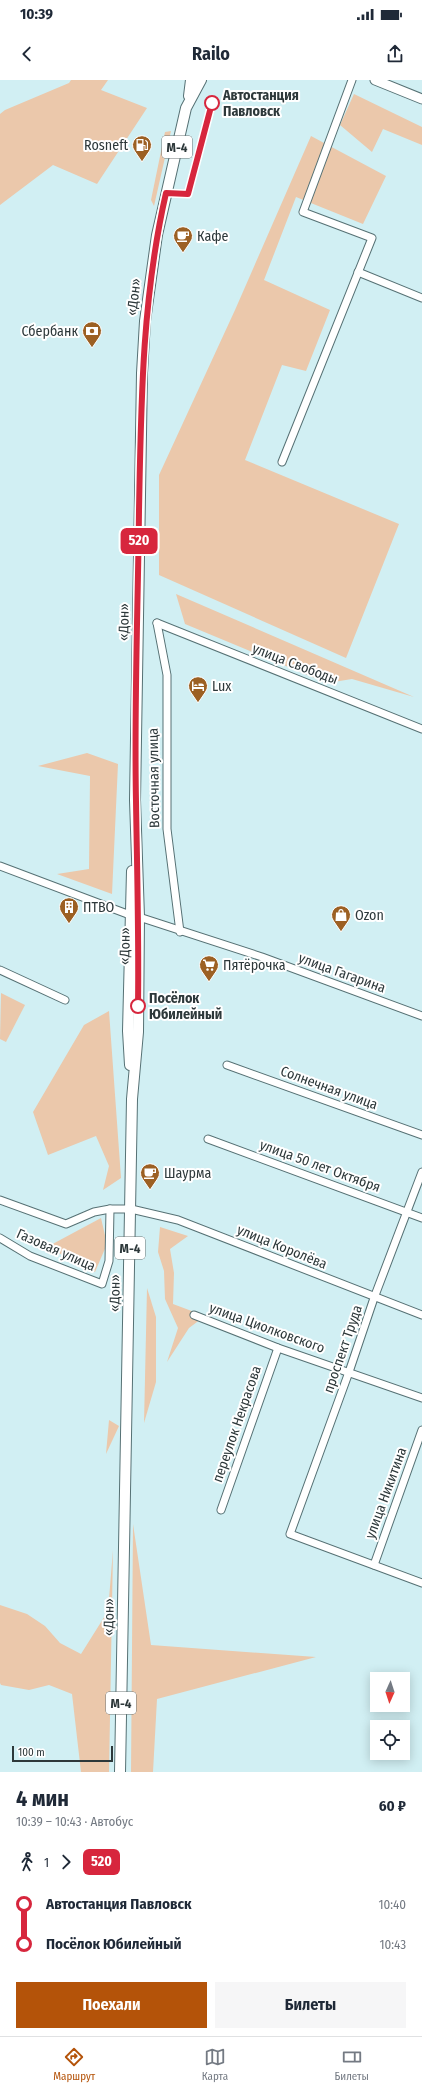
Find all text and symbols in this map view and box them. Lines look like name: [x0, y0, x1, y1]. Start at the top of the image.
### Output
text: 10:39: [20, 5, 53, 23]
icon: back: [16, 43, 38, 65]
text: Railo: [192, 43, 230, 65]
icon: share: [384, 43, 406, 65]
place label: Автостанция Павловск: [222, 87, 299, 120]
marker: Автостанция Павловск: [204, 95, 220, 111]
fuel station icon: Rosneft: [131, 134, 153, 162]
road number: М-4: [162, 136, 192, 158]
place label: Rosneft: [84, 137, 128, 154]
cafe icon: Кафе: [172, 225, 194, 253]
place label: Кафе: [197, 228, 229, 245]
street label: «Дон»: [123, 277, 145, 317]
bank icon: Сбербанк: [81, 320, 103, 348]
place label: Сбербанк: [21, 323, 78, 340]
line badge: 520: [116, 528, 162, 554]
text: 520: [129, 532, 149, 549]
street label: «Дон»: [115, 603, 133, 641]
street label: улица Свободы: [250, 640, 340, 688]
hotel icon: Lux: [187, 675, 209, 703]
place label: Lux: [212, 678, 232, 695]
street label: Восточная улица: [145, 728, 163, 828]
building icon: ПТВО: [58, 896, 80, 924]
place label: ПТВО: [83, 899, 115, 916]
shop icon: Ozon: [330, 904, 352, 932]
place label: Ozon: [355, 907, 384, 924]
street label: «Дон»: [116, 927, 134, 965]
street label: улица Гагарина: [296, 949, 388, 997]
supermarket icon: Пятёрочка: [198, 954, 220, 982]
place label: Пятёрочка: [223, 957, 286, 974]
place label: Посёлок Юбилейный: [149, 990, 222, 1023]
marker: Посёлок Юбилейный: [130, 998, 146, 1014]
street label: Солнечная улица: [278, 1063, 380, 1114]
street label: улица 50 лет Октября: [257, 1136, 383, 1196]
cafe icon: Шаурма: [139, 1162, 161, 1190]
place label: Шаурма: [164, 1165, 211, 1182]
street label: улица Королёва: [235, 1221, 330, 1273]
street label: Газовая улица: [14, 1225, 98, 1275]
road number: М-4: [115, 1237, 145, 1259]
street label: «Дон»: [106, 1274, 124, 1312]
street label: улица Циолковского: [207, 1299, 327, 1357]
street label: проспект Труда: [320, 1303, 366, 1395]
street label: переулок Некрасова: [209, 1363, 265, 1485]
street label: улица Никитина: [362, 1445, 410, 1541]
street label: «Дон»: [100, 1598, 118, 1636]
north arrow: [370, 1672, 410, 1712]
map controls: [370, 1672, 410, 1760]
road number: М-4: [106, 1692, 136, 1714]
button: locate: [370, 1720, 410, 1760]
scale bar: [12, 1744, 113, 1763]
text: 100 m: [18, 1746, 45, 1759]
text: 4 мин: [16, 1785, 69, 1812]
text: 60 ₽: [379, 1797, 406, 1815]
text: 10:39 – 10:43 · Автобус: [16, 1814, 133, 1829]
icon: walk: [16, 1851, 38, 1873]
icon: forward: [55, 1851, 77, 1873]
text: 520: [91, 1853, 112, 1870]
text: 1: [44, 1855, 49, 1870]
text: Автостанция Павловск: [46, 1895, 191, 1913]
text: 10:40: [378, 1897, 406, 1912]
text: Посёлок Юбилейный: [46, 1935, 182, 1953]
text: 10:43: [379, 1937, 406, 1952]
button: Поехали: [16, 1982, 207, 2028]
button: Билеты: [215, 1982, 406, 2028]
tab: Маршрут: [53, 2046, 95, 2083]
tab: Карта: [202, 2046, 228, 2083]
tab: Билеты: [334, 2046, 369, 2083]

